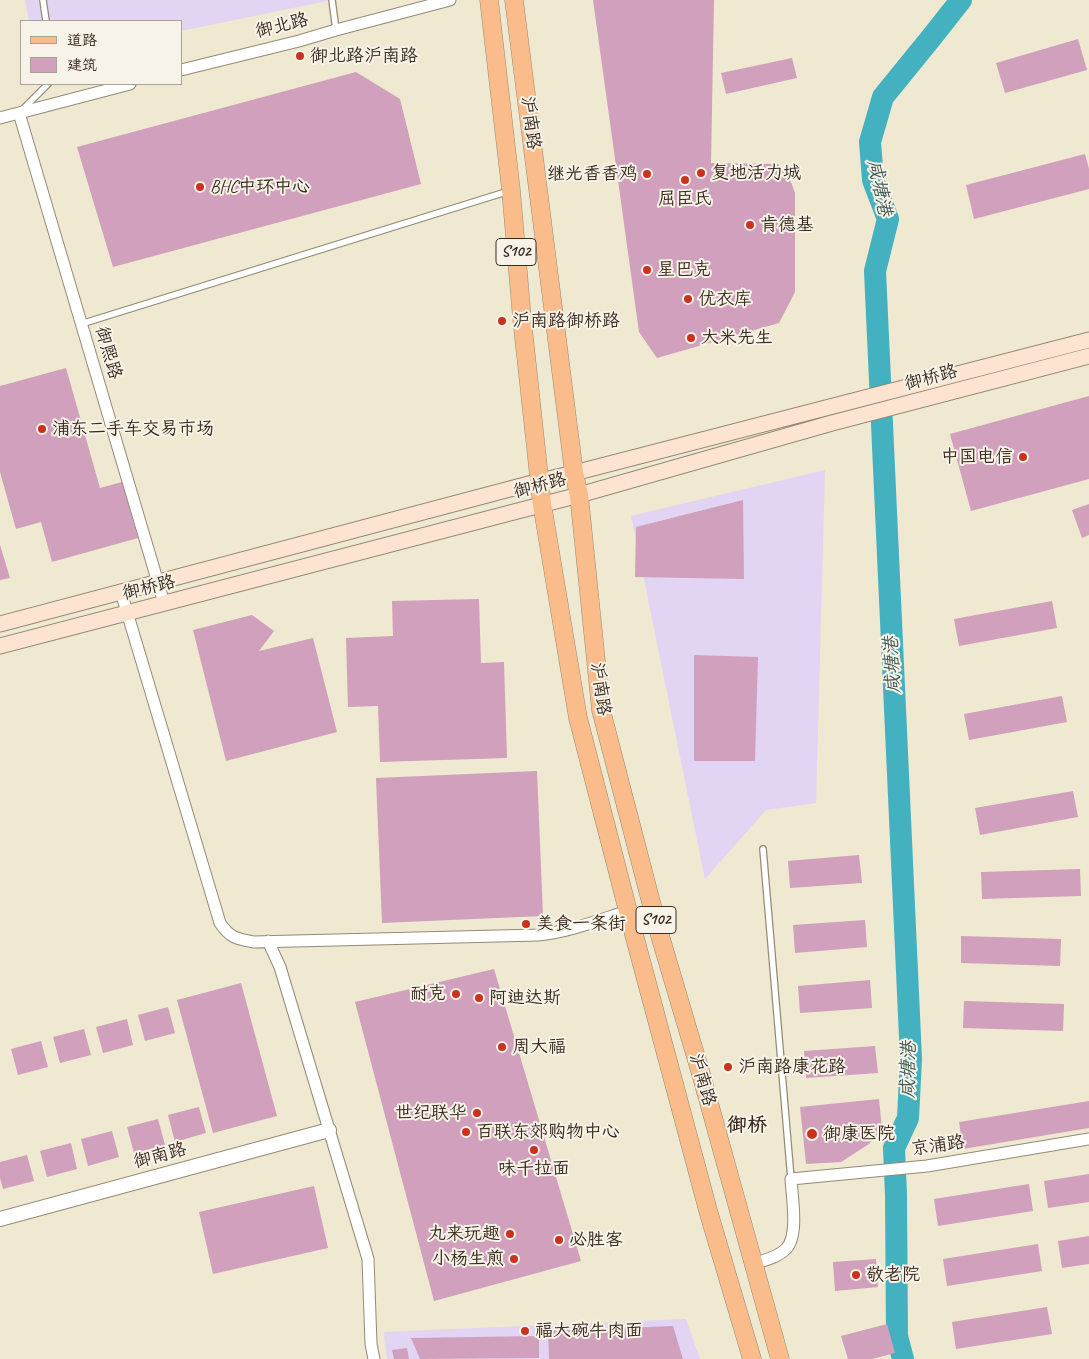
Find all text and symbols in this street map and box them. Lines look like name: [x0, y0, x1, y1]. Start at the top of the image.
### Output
street label: 御北路: [253, 9, 311, 43]
legend: [20, 20, 182, 85]
text: 道路: [67, 31, 97, 50]
place label: 御北路沪南路: [310, 45, 418, 67]
marker: 御北路沪南路: [294, 50, 306, 62]
text: 建筑: [67, 56, 97, 75]
street label: 沪南路: [516, 95, 544, 151]
water label: 咸塘港: [862, 158, 896, 218]
place label: 复地活力城: [711, 162, 801, 184]
place label: 继光香香鸡: [547, 163, 637, 185]
marker: 复地活力城: [695, 167, 707, 179]
marker: 继光香香鸡: [641, 168, 653, 180]
marker: 屈臣氏: [679, 174, 691, 186]
place label: BHC中环中心: [210, 176, 310, 198]
marker: BHC中环中心: [194, 181, 206, 193]
place label: 屈臣氏: [658, 188, 712, 210]
place label: 肯德基: [760, 214, 814, 236]
marker: 肯德基: [744, 219, 756, 231]
road number: S102: [496, 238, 536, 266]
place label: 星巴克: [657, 259, 711, 281]
marker: 星巴克: [641, 264, 653, 276]
place label: 优衣库: [698, 288, 752, 310]
marker: 优衣库: [682, 293, 694, 305]
place label: 沪南路御桥路: [512, 310, 620, 332]
marker: 沪南路御桥路: [496, 315, 508, 327]
street label: 御熙路: [90, 324, 126, 382]
place label: 大米先生: [701, 327, 773, 349]
marker: 大米先生: [685, 332, 697, 344]
street label: 御桥路: [902, 361, 960, 395]
place label: 浦东二手车交易市场: [52, 418, 214, 440]
marker: 浦东二手车交易市场: [36, 423, 48, 435]
place label: 中国电信: [941, 446, 1013, 468]
marker: 中国电信: [1017, 451, 1029, 463]
street label: 御桥路: [511, 469, 569, 503]
street label: 御桥路: [120, 571, 178, 605]
water label: 咸塘港: [880, 636, 906, 694]
street label: 沪南路: [586, 661, 614, 717]
road number: S102: [636, 906, 676, 934]
place label: 美食一条街: [536, 913, 626, 935]
marker: 美食一条街: [520, 918, 532, 930]
place label: 耐克: [410, 983, 446, 1005]
place label: 阿迪达斯: [489, 987, 561, 1009]
marker: 耐克: [450, 988, 462, 1000]
marker: 阿迪达斯: [473, 992, 485, 1004]
place label: 周大福: [512, 1036, 566, 1058]
marker: 周大福: [496, 1041, 508, 1053]
water label: 咸塘港: [897, 1041, 921, 1099]
street label: 沪南路: [684, 1051, 720, 1109]
place label: 沪南路康花路: [738, 1056, 846, 1078]
marker: 沪南路康花路: [722, 1061, 734, 1073]
place label: 世纪联华: [395, 1102, 467, 1124]
marker: 世纪联华: [471, 1107, 483, 1119]
district label: 御桥: [727, 1114, 767, 1138]
place label: 百联东郊购物中心: [476, 1121, 620, 1143]
place label: 御康医院: [823, 1123, 895, 1145]
marker: 百联东郊购物中心: [460, 1126, 472, 1138]
marker: 御康医院: [805, 1127, 819, 1141]
street label: 京浦路: [910, 1132, 966, 1160]
street label: 御南路: [131, 1139, 189, 1173]
marker: 味千拉面: [528, 1144, 540, 1156]
place label: 味千拉面: [498, 1158, 570, 1180]
place label: 丸来玩趣: [428, 1223, 500, 1245]
marker: 丸来玩趣: [504, 1228, 516, 1240]
place label: 必胜客: [569, 1229, 623, 1251]
marker: 必胜客: [553, 1234, 565, 1246]
place label: 小杨生煎: [432, 1248, 504, 1270]
marker: 小杨生煎: [508, 1253, 520, 1265]
place label: 敬老院: [866, 1264, 920, 1286]
marker: 敬老院: [850, 1269, 862, 1281]
place label: 福大碗牛肉面: [535, 1320, 643, 1342]
marker: 福大碗牛肉面: [519, 1325, 531, 1337]

